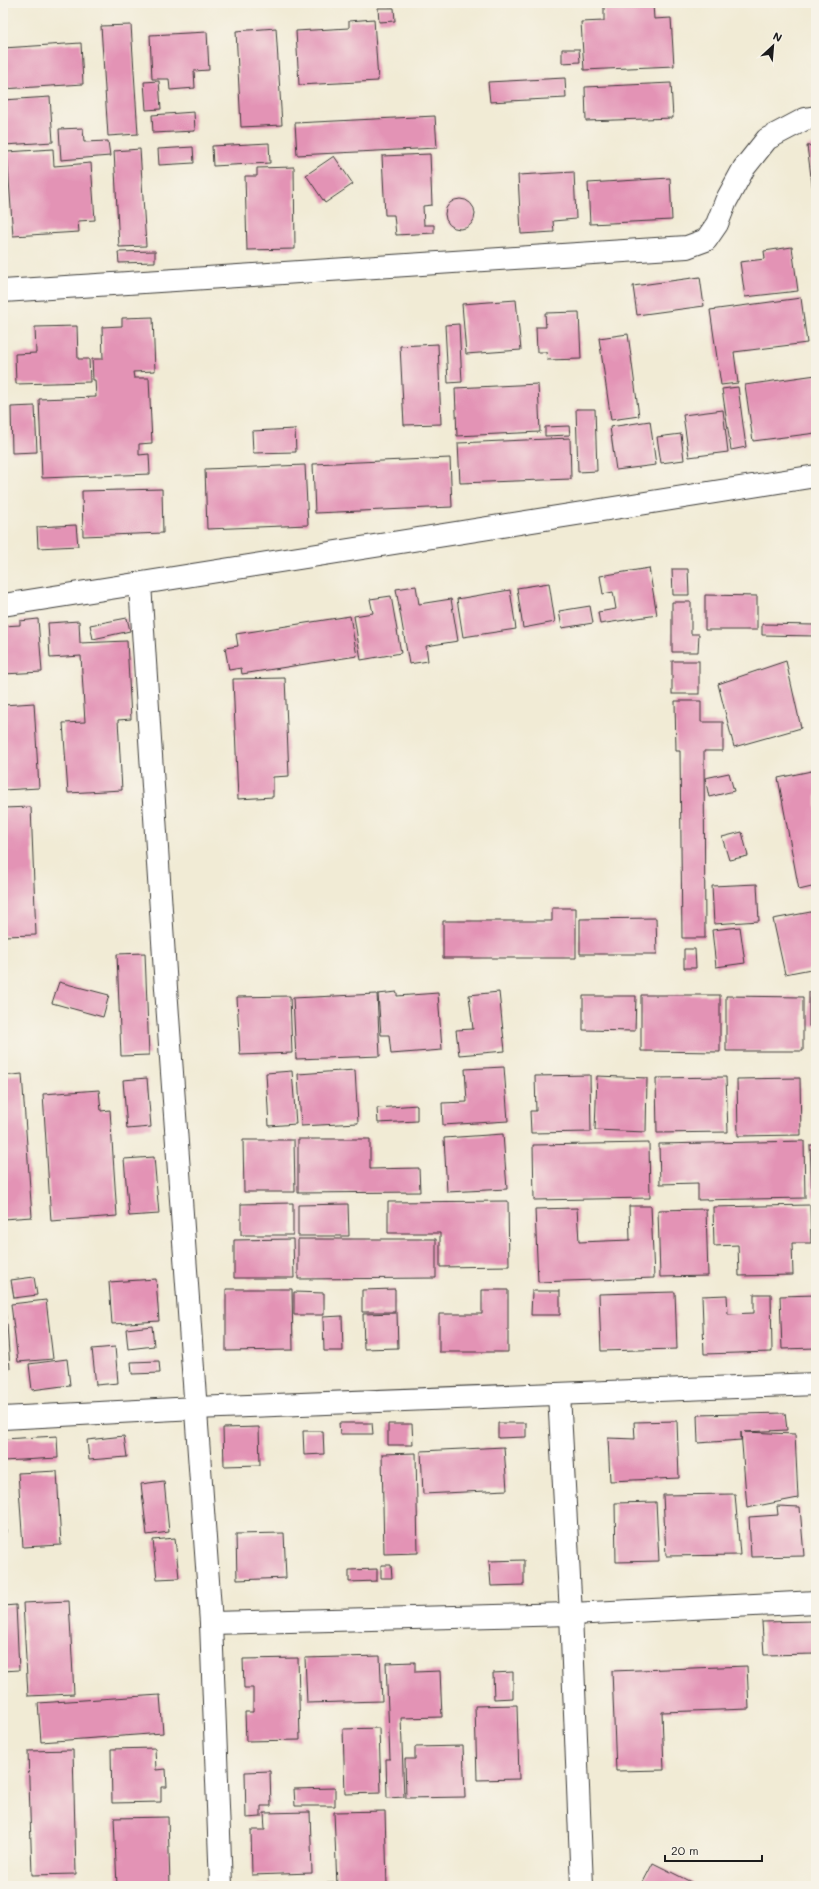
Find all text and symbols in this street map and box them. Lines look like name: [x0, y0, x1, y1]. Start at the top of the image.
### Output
north arrow: [753, 26, 793, 66]
text: N: [771, 28, 785, 45]
scale bar: [665, 1837, 762, 1863]
text: 20 m: [671, 1842, 699, 1858]

